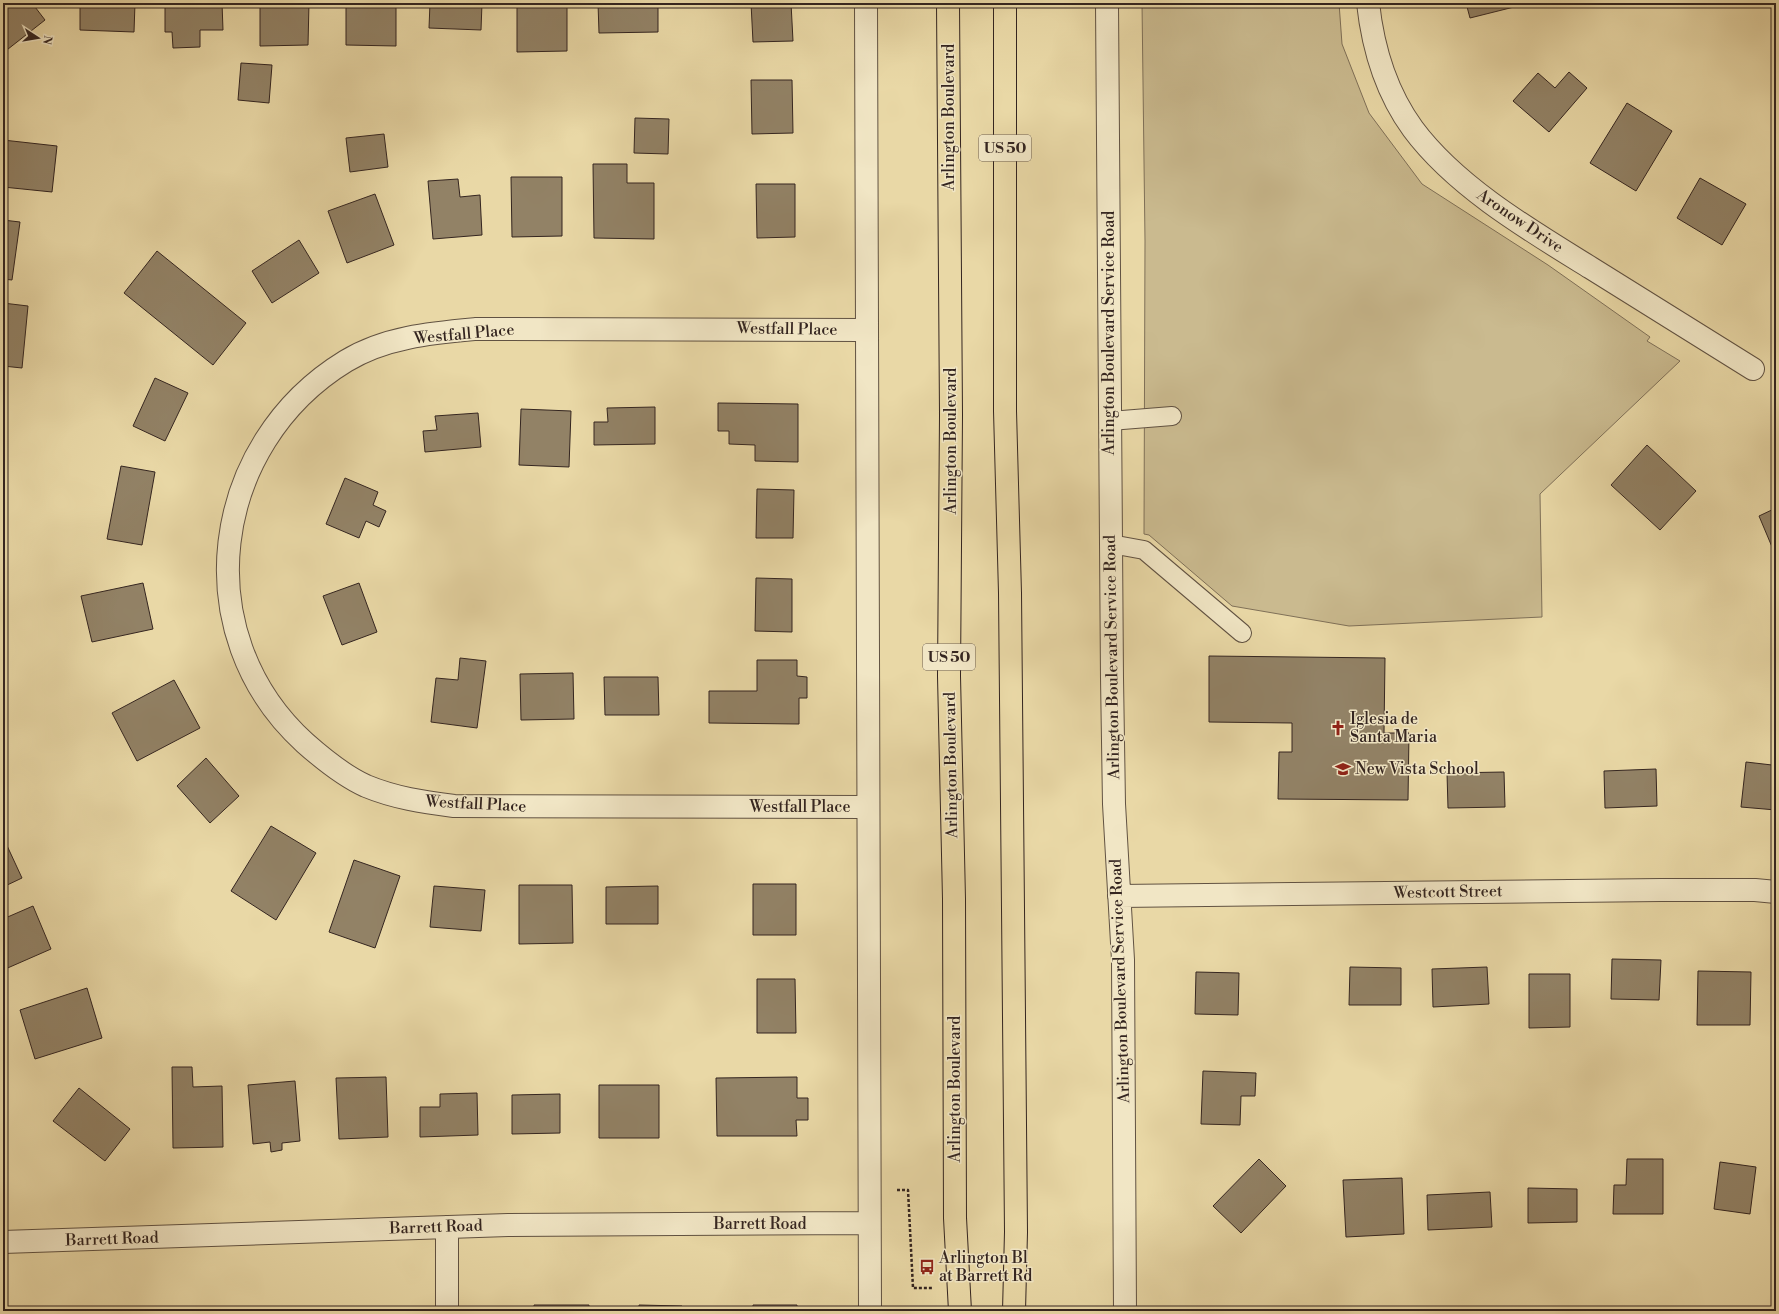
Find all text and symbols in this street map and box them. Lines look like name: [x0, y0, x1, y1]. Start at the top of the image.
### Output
north arrow: [18, 18, 58, 58]
text: N: [39, 34, 55, 46]
street label: Arlington Boulevard: [939, 44, 959, 191]
road number: US 50: [979, 135, 1031, 161]
street label: Aronow Drive: [1472, 184, 1567, 257]
street label: Arlington Boulevard Service Road: [1099, 211, 1119, 456]
street label: Westfall Place: [735, 318, 838, 340]
street label: Westfall Place: [412, 320, 515, 348]
street label: Arlington Boulevard: [941, 368, 961, 515]
street label: Arlington Boulevard Service Road: [1100, 535, 1124, 780]
road number: US 50: [923, 644, 975, 670]
street label: Arlington Boulevard: [940, 691, 962, 840]
place label: Iglesia de Santa Maria: [1350, 709, 1438, 747]
church icon: Iglesia de Santa Maria: [1329, 719, 1347, 737]
place label: New Vista School: [1355, 759, 1479, 779]
school or university icon: New Vista School: [1334, 760, 1352, 778]
street label: Westfall Place: [424, 791, 527, 817]
street label: Westfall Place: [749, 797, 850, 817]
street label: Arlington Boulevard Service Road: [1106, 858, 1134, 1105]
street label: Westcott Street: [1392, 881, 1503, 903]
street label: Arlington Boulevard: [945, 1016, 965, 1163]
street label: Barrett Road: [712, 1214, 807, 1234]
street label: Barrett Road: [388, 1215, 483, 1239]
street label: Barrett Road: [64, 1227, 159, 1251]
place label: Arlington Bl at Barrett Rd: [938, 1248, 1032, 1286]
bus stop icon: Arlington Bl at Barrett Rd: [918, 1258, 936, 1276]

